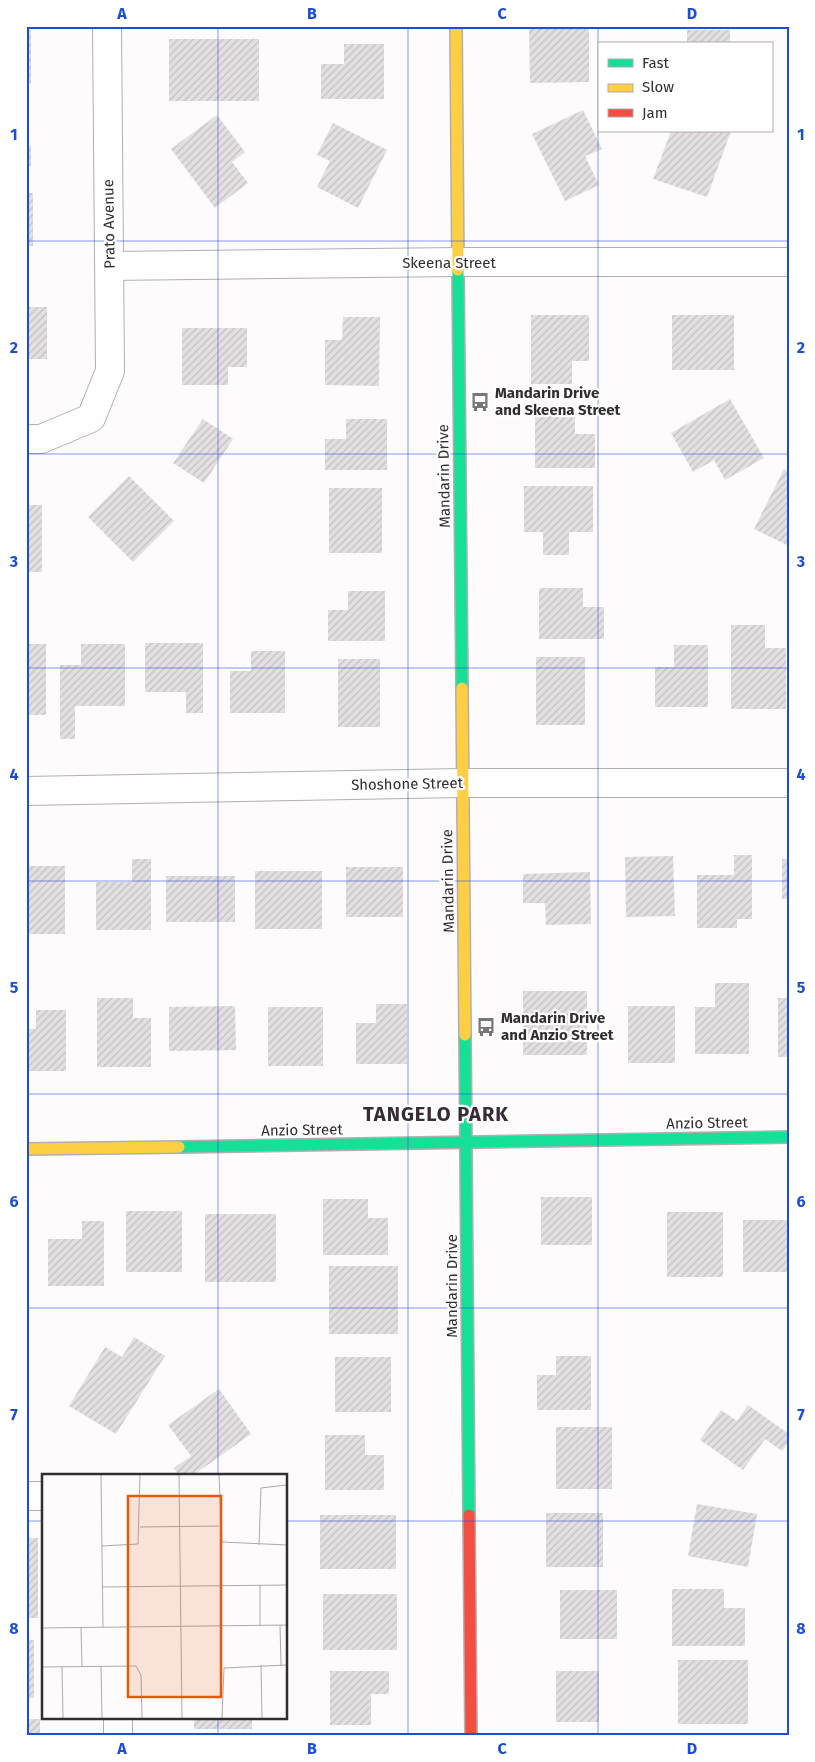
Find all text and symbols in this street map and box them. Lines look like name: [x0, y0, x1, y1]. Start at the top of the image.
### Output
text: A: [116, 4, 127, 23]
text: B: [307, 4, 317, 23]
text: C: [497, 4, 507, 23]
text: D: [687, 4, 697, 23]
legend: [598, 42, 772, 132]
text: Fast: [642, 54, 669, 72]
text: Slow: [642, 78, 674, 96]
text: Jam: [642, 104, 668, 122]
text: 1: [10, 125, 18, 144]
text: 1: [797, 125, 805, 144]
street label: Prato Avenue: [99, 179, 119, 269]
street label: Skeena Street: [402, 254, 496, 272]
text: 2: [10, 338, 18, 357]
text: 2: [797, 338, 805, 357]
place label: Mandarin Drive and Skeena Street: [495, 384, 621, 419]
bus stop icon: Mandarin Drive and Skeena Street: [469, 391, 491, 413]
street label: Mandarin Drive: [434, 424, 454, 528]
text: 3: [9, 552, 18, 571]
text: 3: [796, 552, 805, 571]
text: 4: [9, 765, 19, 784]
text: 4: [796, 765, 806, 784]
street label: Shoshone Street: [351, 774, 464, 794]
street label: Mandarin Drive: [438, 829, 458, 933]
text: 5: [10, 978, 19, 997]
text: 5: [797, 978, 806, 997]
place label: Mandarin Drive and Anzio Street: [501, 1009, 614, 1044]
bus stop icon: Mandarin Drive and Anzio Street: [475, 1016, 497, 1038]
district label: TANGELO PARK: [363, 1102, 509, 1126]
street label: Anzio Street: [666, 1113, 749, 1133]
street label: Anzio Street: [261, 1120, 344, 1140]
text: 6: [9, 1192, 19, 1211]
text: 6: [796, 1192, 806, 1211]
street label: Mandarin Drive: [443, 1234, 461, 1338]
text: 7: [10, 1405, 18, 1424]
text: 7: [797, 1405, 805, 1424]
inset map: [42, 1474, 288, 1720]
text: 8: [9, 1619, 19, 1638]
text: 8: [796, 1619, 806, 1638]
text: A: [116, 1739, 127, 1758]
text: B: [307, 1739, 317, 1758]
text: C: [497, 1739, 507, 1758]
text: D: [687, 1739, 697, 1758]

